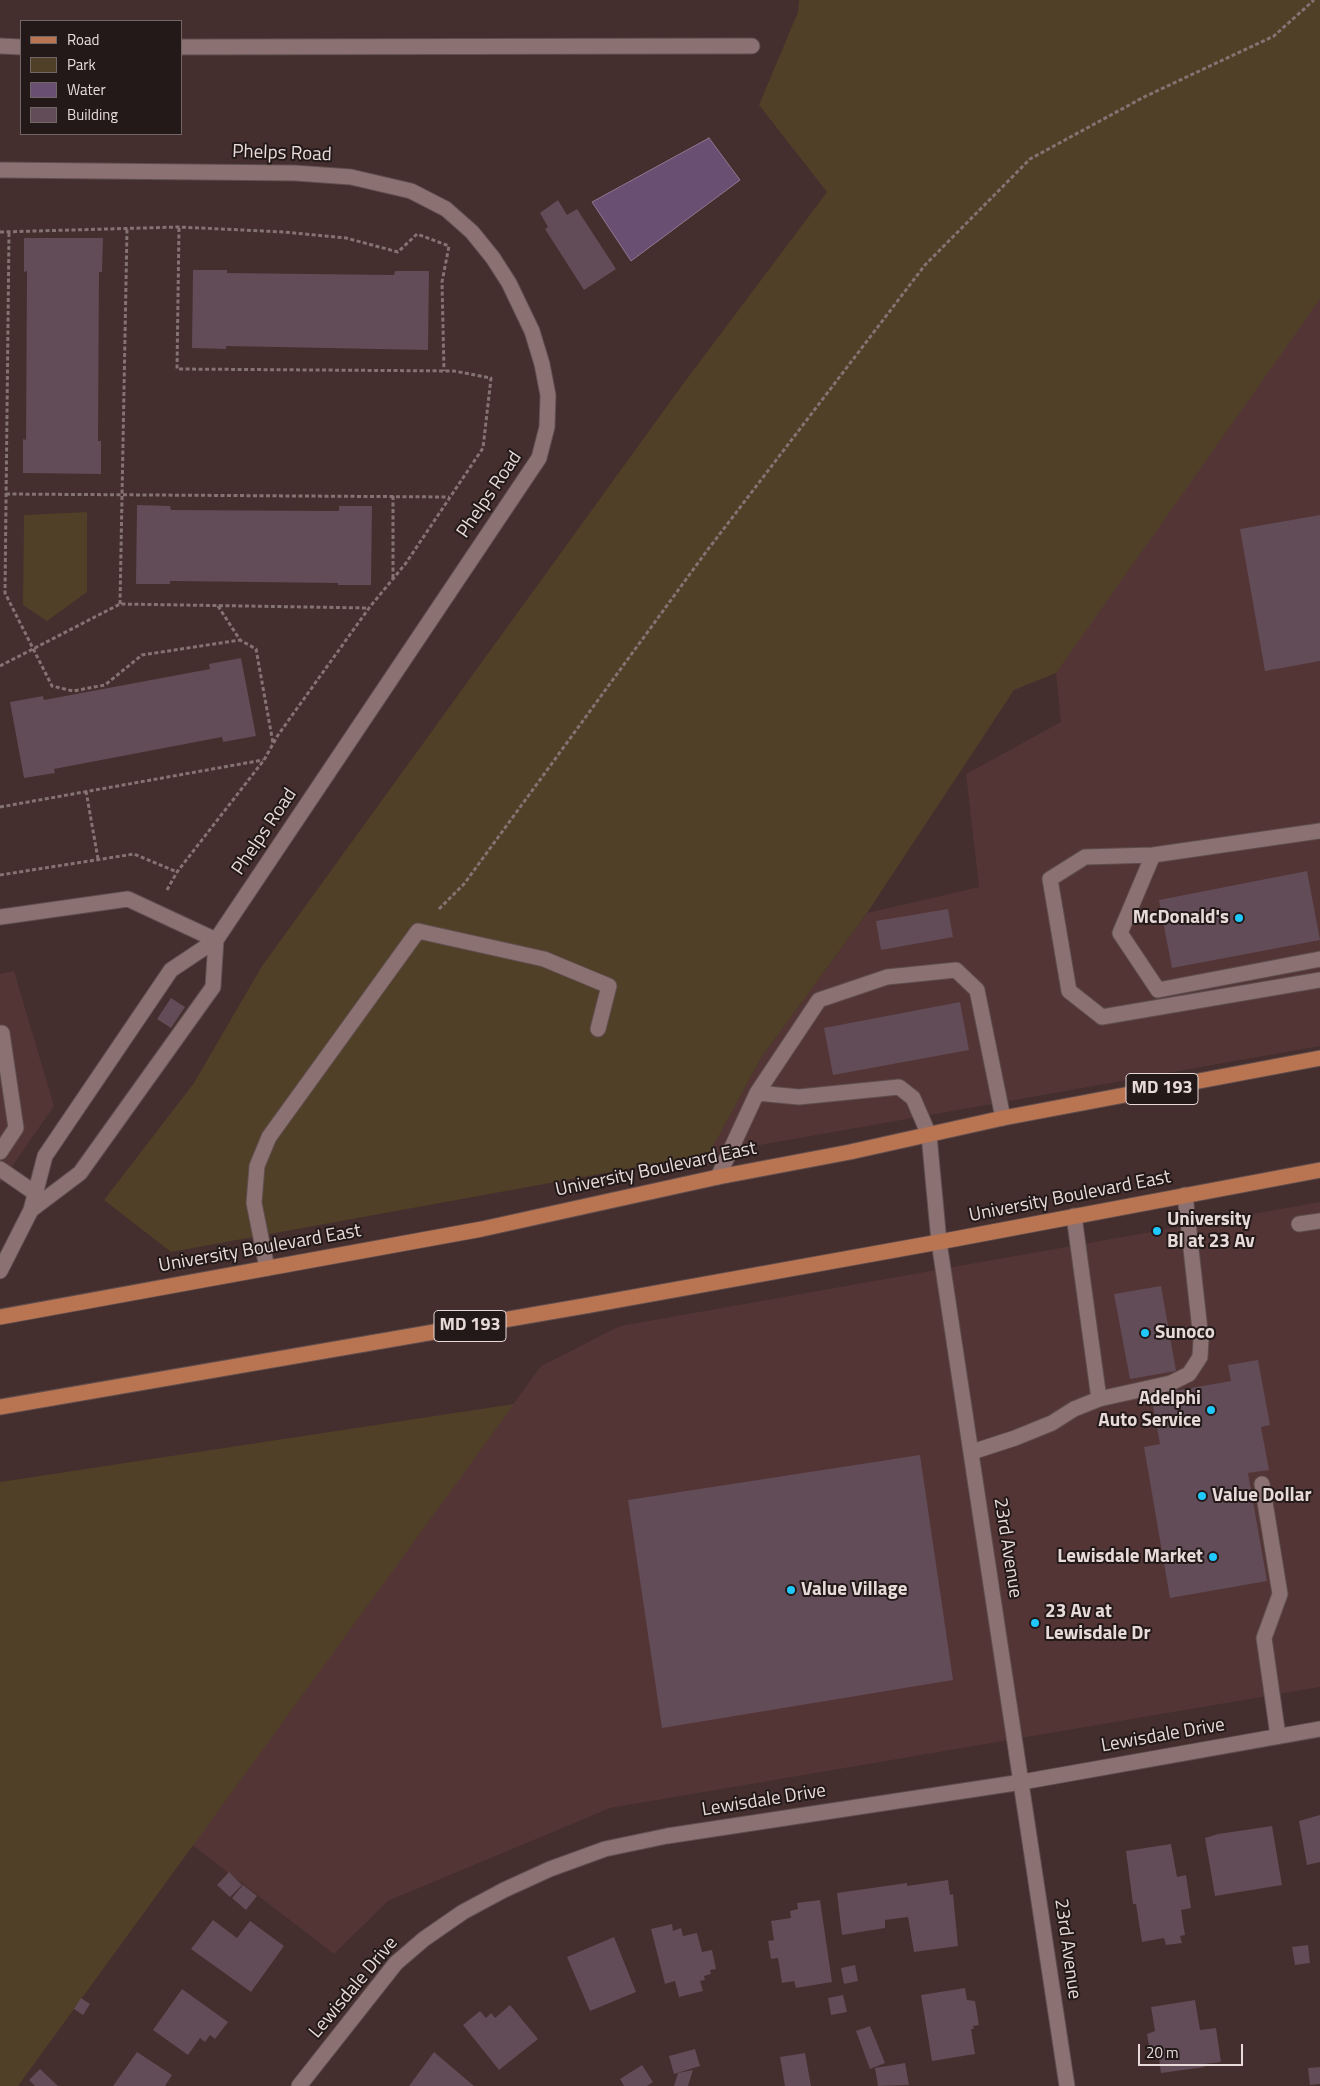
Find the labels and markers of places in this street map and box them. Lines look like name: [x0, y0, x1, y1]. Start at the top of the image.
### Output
place label: McDonald's: [1133, 907, 1229, 929]
marker: McDonald's: [1233, 912, 1245, 924]
place label: University Bl at 23 Av: [1167, 1209, 1255, 1253]
marker: University Bl at 23 Av: [1151, 1225, 1163, 1237]
place label: Sunoco: [1155, 1322, 1215, 1344]
marker: Sunoco: [1139, 1327, 1151, 1339]
place label: Adelphi Auto Service: [1098, 1388, 1201, 1432]
marker: Adelphi Auto Service: [1205, 1404, 1217, 1416]
place label: Value Dollar: [1212, 1485, 1312, 1507]
marker: Value Dollar: [1196, 1490, 1208, 1502]
place label: Lewisdale Market: [1057, 1546, 1203, 1568]
marker: Lewisdale Market: [1207, 1551, 1219, 1563]
place label: Value Village: [801, 1579, 907, 1601]
marker: Value Village: [785, 1584, 797, 1596]
place label: 23 Av at Lewisdale Dr: [1045, 1601, 1151, 1645]
marker: 23 Av at Lewisdale Dr: [1029, 1617, 1041, 1629]

